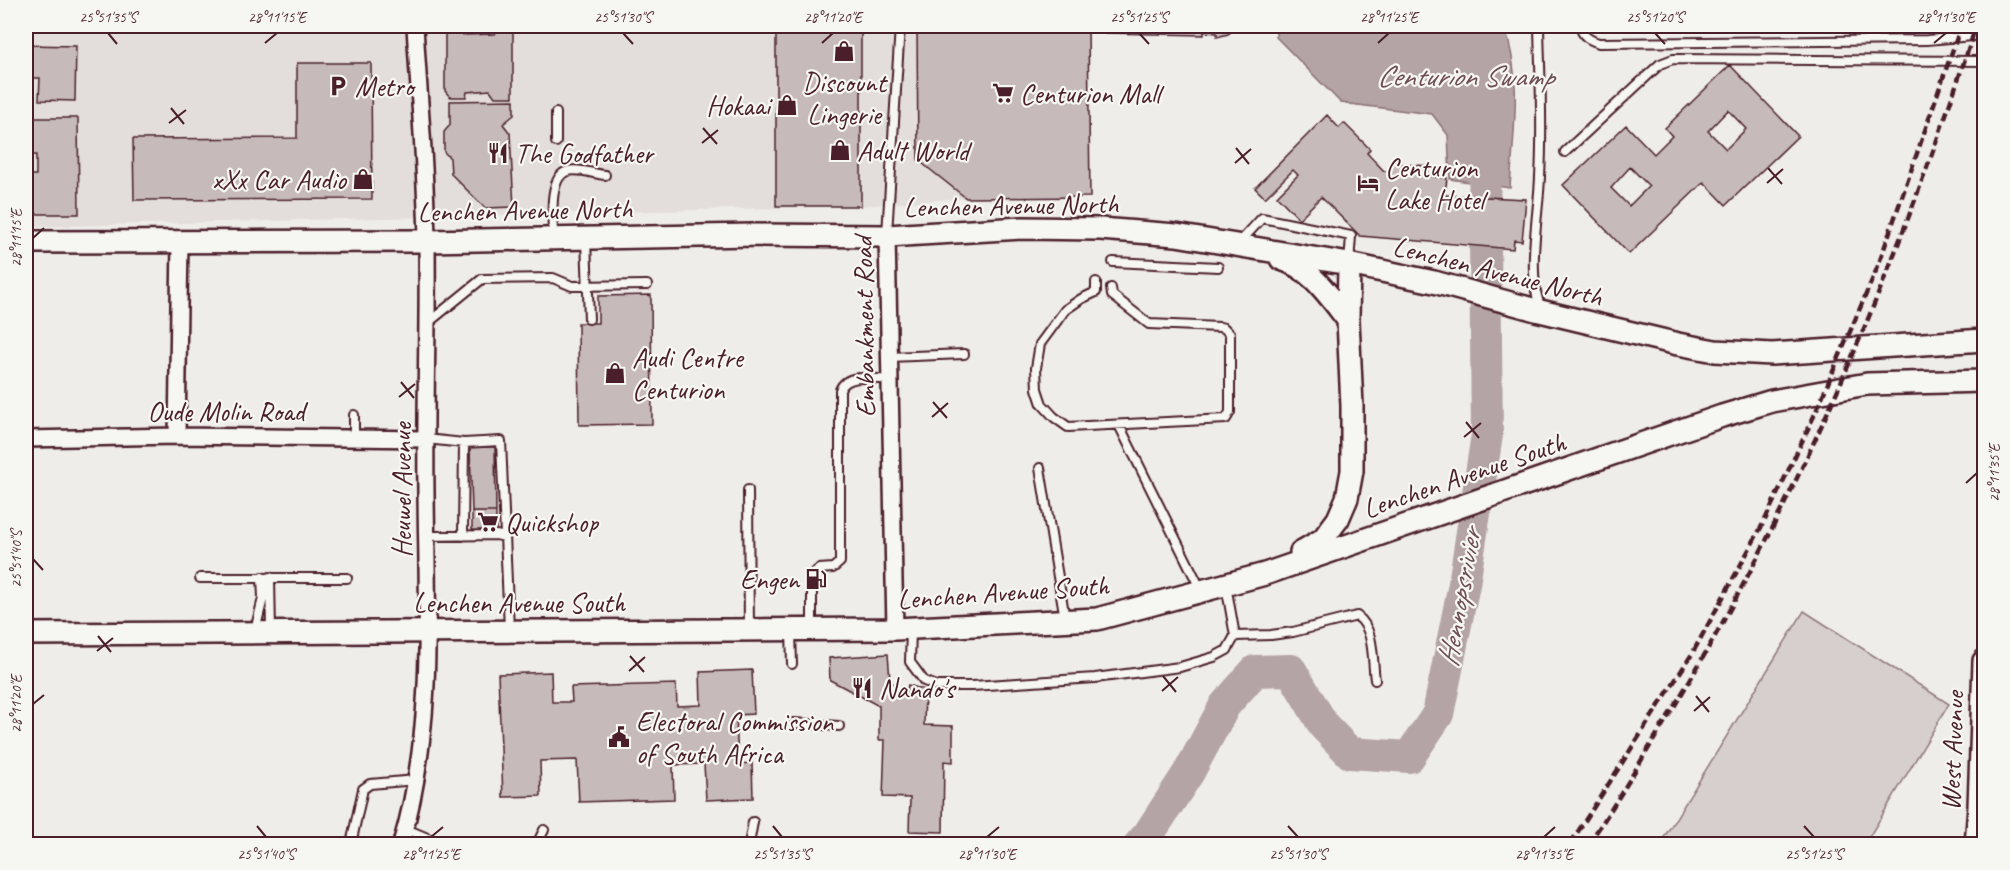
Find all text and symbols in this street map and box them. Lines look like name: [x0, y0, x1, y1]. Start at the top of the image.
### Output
text: 25°51'35"S: [79, 8, 139, 27]
text: 28°11'15"E: [248, 8, 308, 27]
text: 25°51'30"S: [594, 8, 654, 27]
text: 28°11'20"E: [804, 8, 864, 27]
text: 25°51'25"S: [1110, 8, 1170, 27]
text: 28°11'25"E: [1360, 8, 1420, 27]
text: 25°51'20"S: [1626, 8, 1686, 27]
text: 28°11'30"E: [1917, 8, 1977, 27]
shop icon: Discount Lingerie: [832, 39, 856, 63]
water label: Centurion Swamp: [1377, 57, 1557, 95]
place label: Discount Lingerie: [802, 65, 888, 132]
place label: Metro: [355, 69, 417, 104]
parking icon: Metro: [326, 74, 350, 98]
place label: Centurion Mall: [1020, 76, 1165, 111]
supermarket icon: Centurion Mall: [991, 81, 1015, 105]
place label: Hokaai: [706, 88, 774, 123]
shop icon: Hokaai: [775, 93, 799, 117]
place label: Adult World: [857, 133, 973, 168]
place label: The Godfather: [515, 136, 655, 171]
shop icon: Adult World: [828, 138, 852, 162]
restaurant icon: The Godfather: [486, 141, 510, 165]
place label: Centurion Lake Hotel: [1385, 150, 1489, 217]
place label: xXx Car Audio: [212, 162, 348, 197]
shop icon: xXx Car Audio: [351, 167, 375, 191]
hotel icon: Centurion Lake Hotel: [1356, 171, 1380, 195]
street label: Lenchen Avenue North: [903, 186, 1119, 224]
street label: Lenchen Avenue North: [417, 191, 633, 229]
text: 28°11'15"E: [7, 207, 26, 267]
street label: Lenchen Avenue North: [1390, 228, 1607, 314]
street label: Embankment Road: [845, 232, 883, 418]
place label: Audi Centre Centurion: [632, 340, 744, 407]
shop icon: Audi Centre Centurion: [603, 361, 627, 385]
street label: Oude Molin Road: [148, 394, 308, 429]
street label: Heuwel Avenue: [384, 421, 419, 557]
street label: Lenchen Avenue South: [1358, 424, 1571, 526]
text: 28°11'35"E: [1985, 442, 2004, 502]
place label: Quickshop: [505, 505, 599, 540]
supermarket icon: Quickshop: [476, 510, 500, 534]
water label: Hennopsrivier: [1428, 521, 1491, 669]
text: 25°51'40"S: [7, 528, 26, 588]
place label: Engen: [740, 562, 800, 597]
fuel station icon: Engen: [804, 567, 828, 591]
street label: Lenchen Avenue South: [896, 567, 1111, 617]
street label: Lenchen Avenue South: [413, 585, 626, 620]
place label: Nando's: [879, 671, 957, 706]
text: 28°11'20"E: [7, 673, 26, 733]
restaurant icon: Nando's: [850, 676, 874, 700]
street label: West Avenue: [1932, 689, 1972, 811]
place label: Electoral Commission of South Africa: [636, 704, 835, 771]
public building icon: Electoral Commission of South Africa: [607, 725, 631, 749]
text: 25°51'40"S: [237, 845, 297, 864]
text: 28°11'25"E: [402, 845, 462, 864]
text: 25°51'35"S: [753, 845, 813, 864]
text: 28°11'30"E: [958, 845, 1018, 864]
text: 25°51'30"S: [1269, 845, 1329, 864]
text: 28°11'35"E: [1515, 845, 1575, 864]
text: 25°51'25"S: [1785, 845, 1845, 864]

